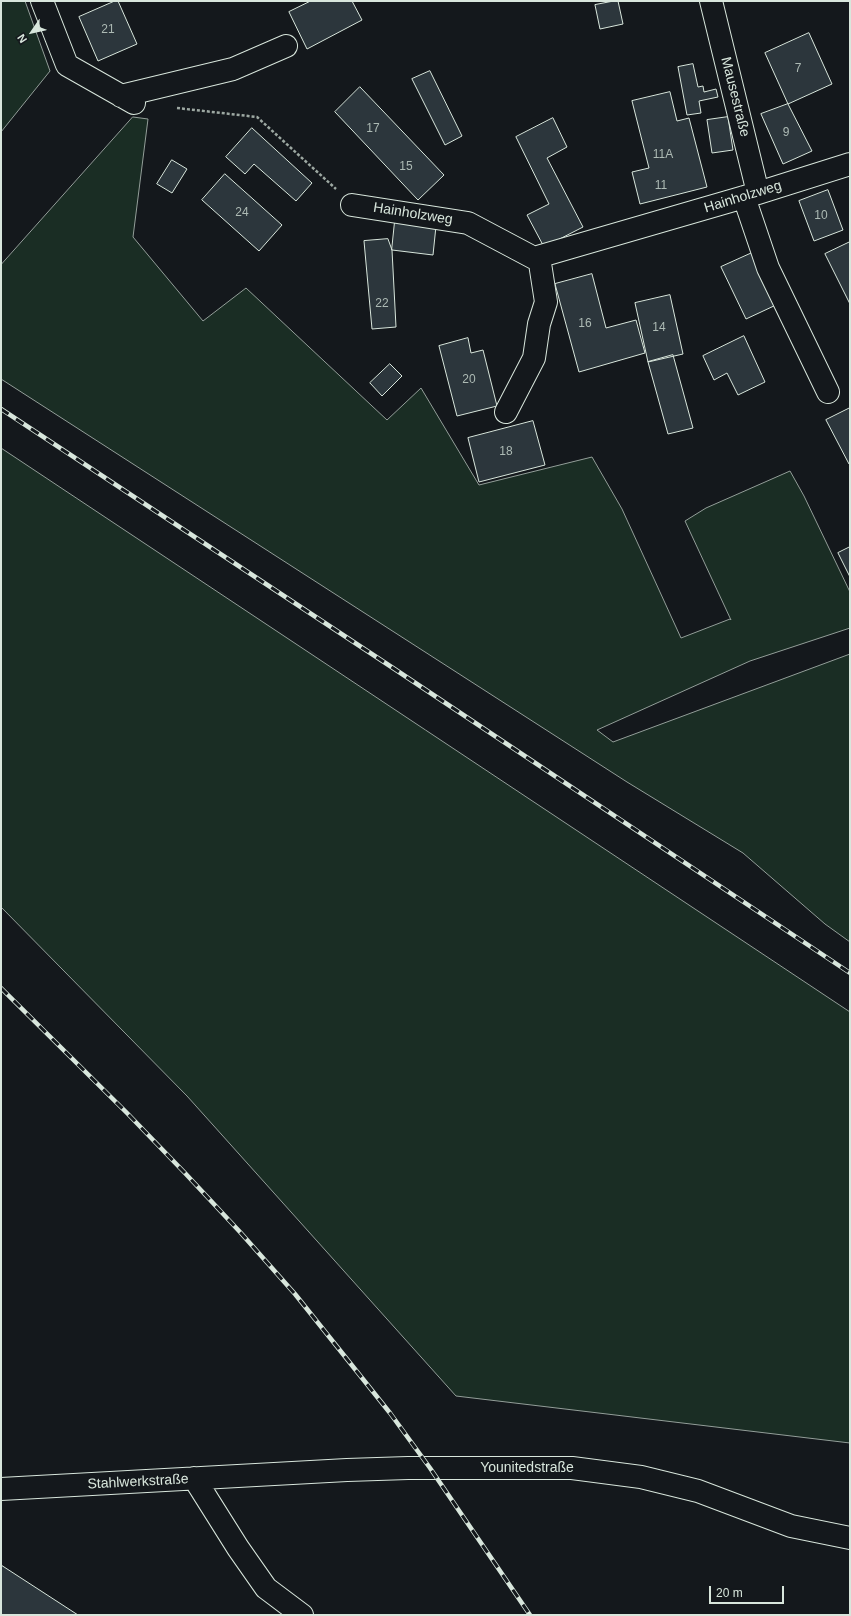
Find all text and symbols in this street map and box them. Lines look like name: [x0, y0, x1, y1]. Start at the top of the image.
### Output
north arrow: [12, 12, 52, 52]
house number: 21: [101, 23, 115, 37]
text: N: [15, 32, 29, 45]
street label: Mausestraße: [717, 55, 753, 139]
house number: 7: [795, 62, 801, 76]
house number: 17: [366, 122, 380, 136]
house number: 9: [783, 126, 789, 140]
house number: 11A: [653, 148, 673, 162]
house number: 15: [399, 160, 413, 174]
street label: Hainholzweg: [702, 177, 784, 217]
house number: 11: [655, 179, 667, 193]
street label: Hainholzweg: [372, 199, 454, 229]
house number: 24: [235, 206, 249, 220]
house number: 10: [814, 209, 828, 223]
house number: 22: [375, 297, 389, 311]
house number: 16: [578, 317, 592, 331]
house number: 14: [652, 321, 666, 335]
house number: 20: [462, 373, 476, 387]
house number: 18: [499, 445, 513, 459]
street label: Younitedstraße: [480, 1460, 574, 1476]
street label: Stahlwerkstraße: [87, 1471, 189, 1493]
scale bar: [711, 1578, 786, 1604]
text: 20 m: [716, 1586, 743, 1600]

